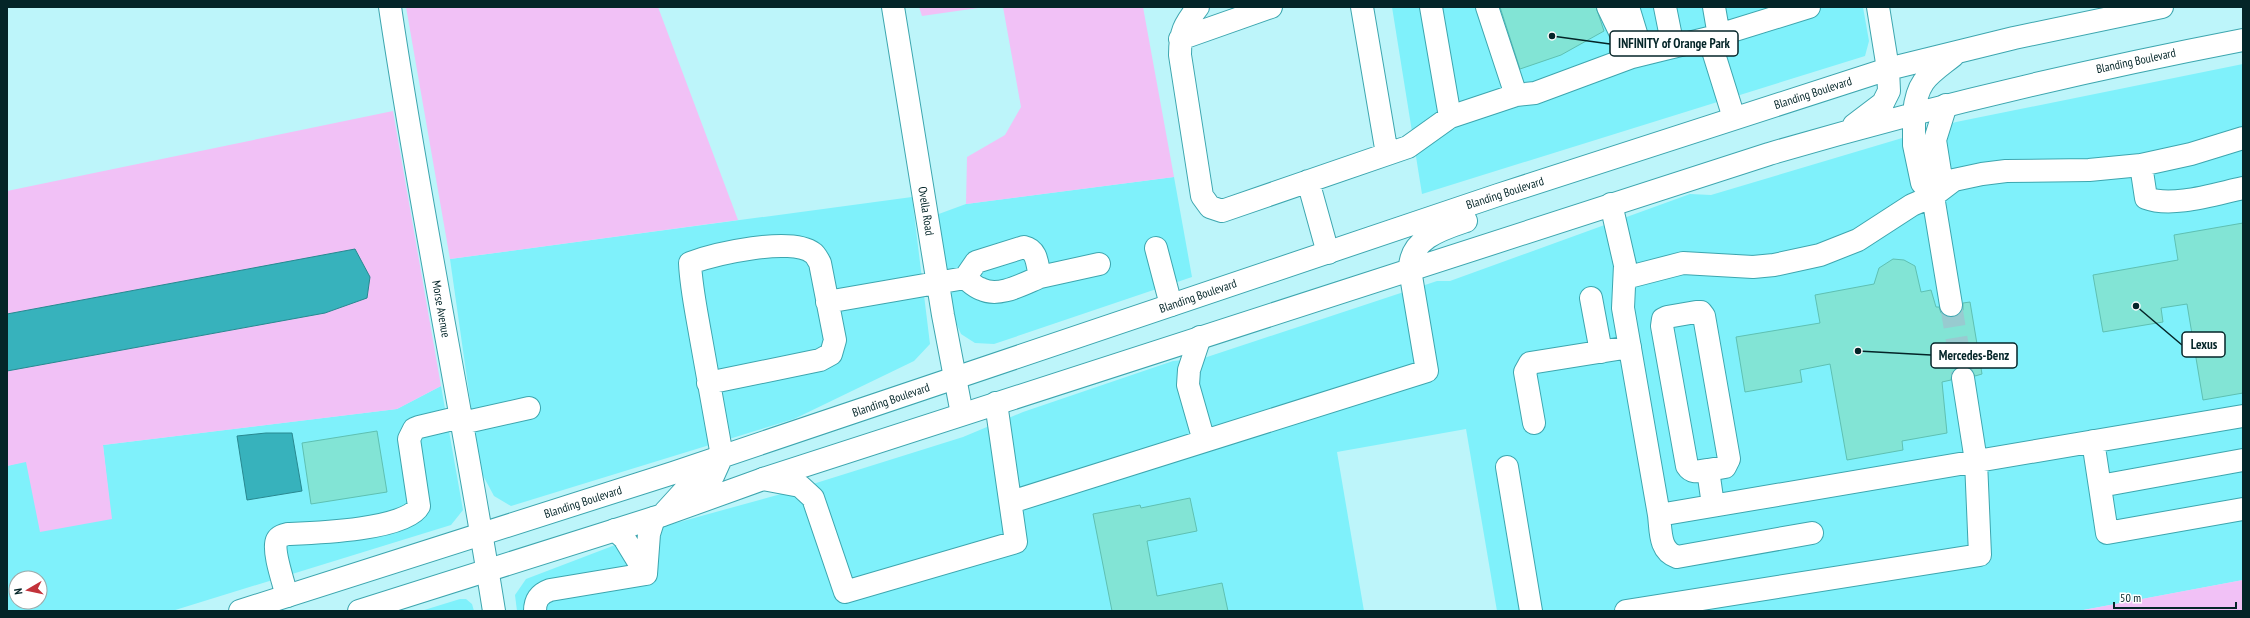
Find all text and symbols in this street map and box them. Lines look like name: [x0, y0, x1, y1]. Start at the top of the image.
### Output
callout: INFINITY of Orange Park: [1610, 31, 1738, 56]
text: INFINITY of Orange Park: [1618, 35, 1731, 52]
street label: Blanding Boulevard: [2095, 45, 2177, 76]
street label: Blanding Boulevard: [1772, 73, 1854, 112]
street label: Blanding Boulevard: [1464, 173, 1546, 212]
street label: Ovella Road: [915, 185, 938, 237]
street label: Blanding Boulevard: [1157, 275, 1239, 316]
street label: Morse Avenue: [429, 279, 454, 339]
callout: Lexus: [2182, 332, 2225, 357]
text: Lexus: [2191, 336, 2218, 353]
callout: Mercedes-Benz: [1931, 343, 2017, 368]
text: Mercedes-Benz: [1939, 347, 2009, 364]
street label: Blanding Boulevard: [850, 379, 932, 420]
street label: Blanding Boulevard: [542, 482, 624, 521]
north arrow: [8, 570, 48, 610]
scale bar: [2114, 584, 2236, 610]
text: N: [11, 587, 26, 596]
text: 50 m: [2120, 590, 2141, 605]

